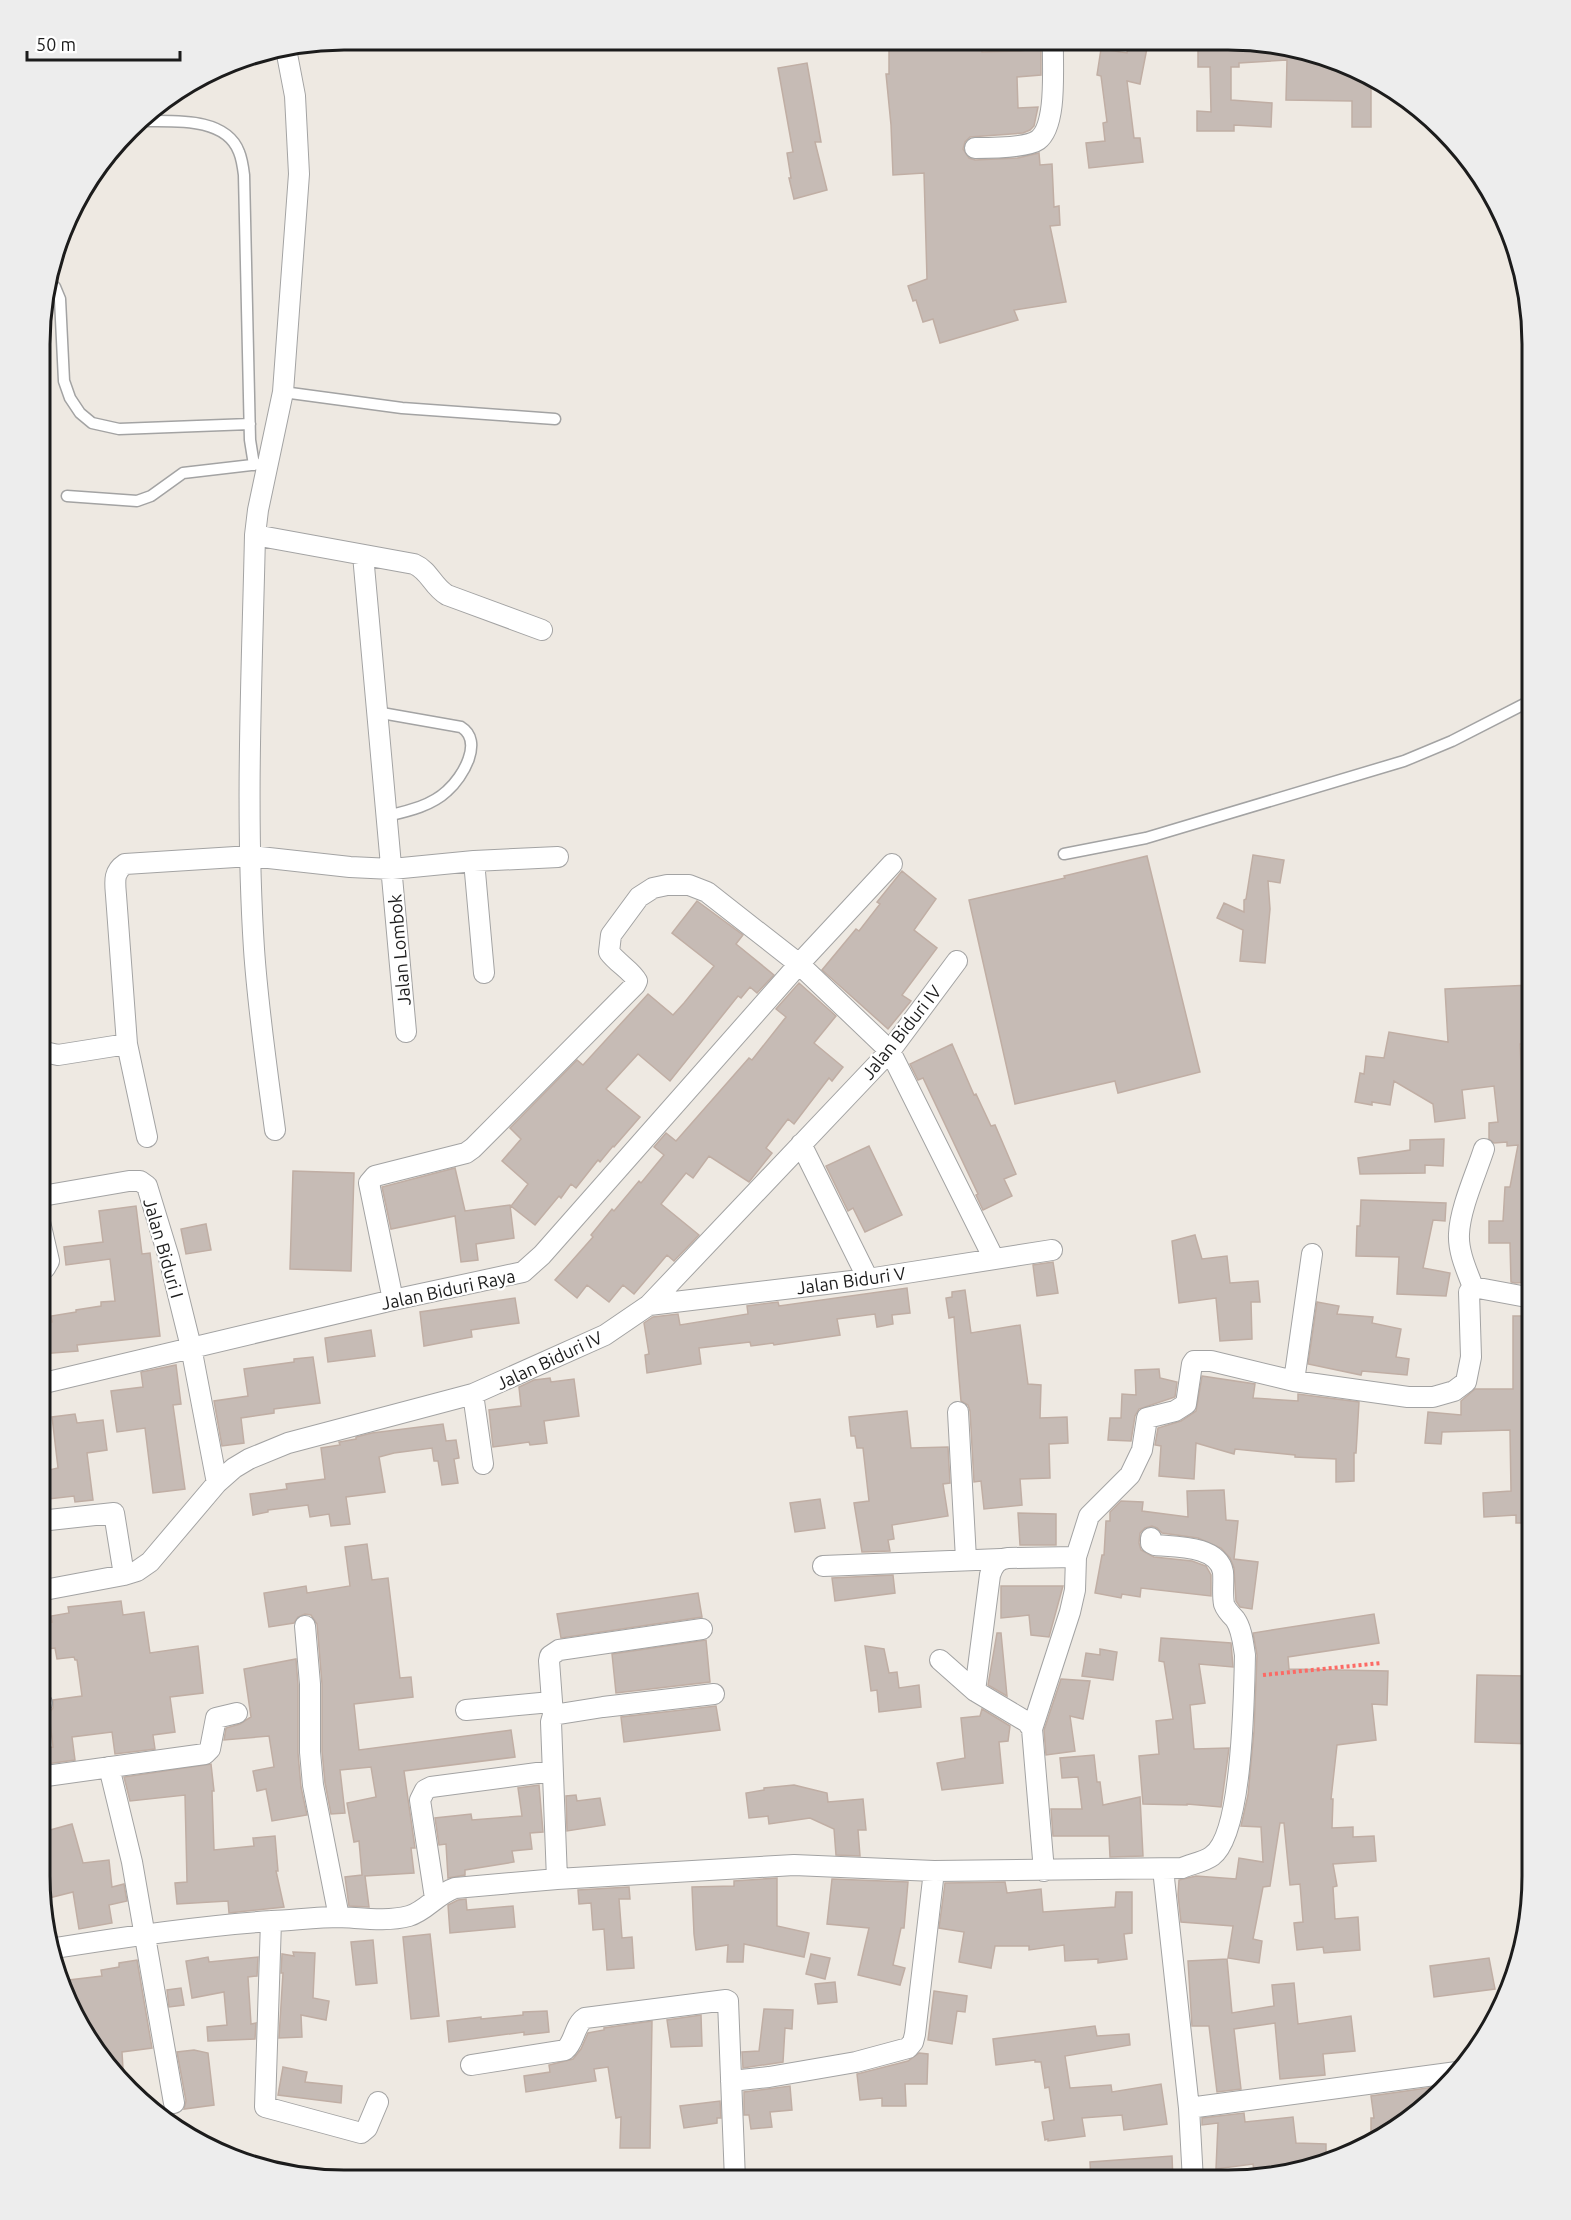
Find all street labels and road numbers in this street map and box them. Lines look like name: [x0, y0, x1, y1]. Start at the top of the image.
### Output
street label: Jalan Lombok: [384, 893, 414, 1007]
street label: Jalan Biduri IV: [857, 981, 945, 1083]
street label: Jalan Biduri I: [140, 1196, 188, 1300]
street label: Jalan Biduri V: [795, 1262, 907, 1298]
street label: Jalan Biduri Raya: [379, 1265, 517, 1313]
street label: Jalan Biduri IV: [493, 1327, 606, 1393]

